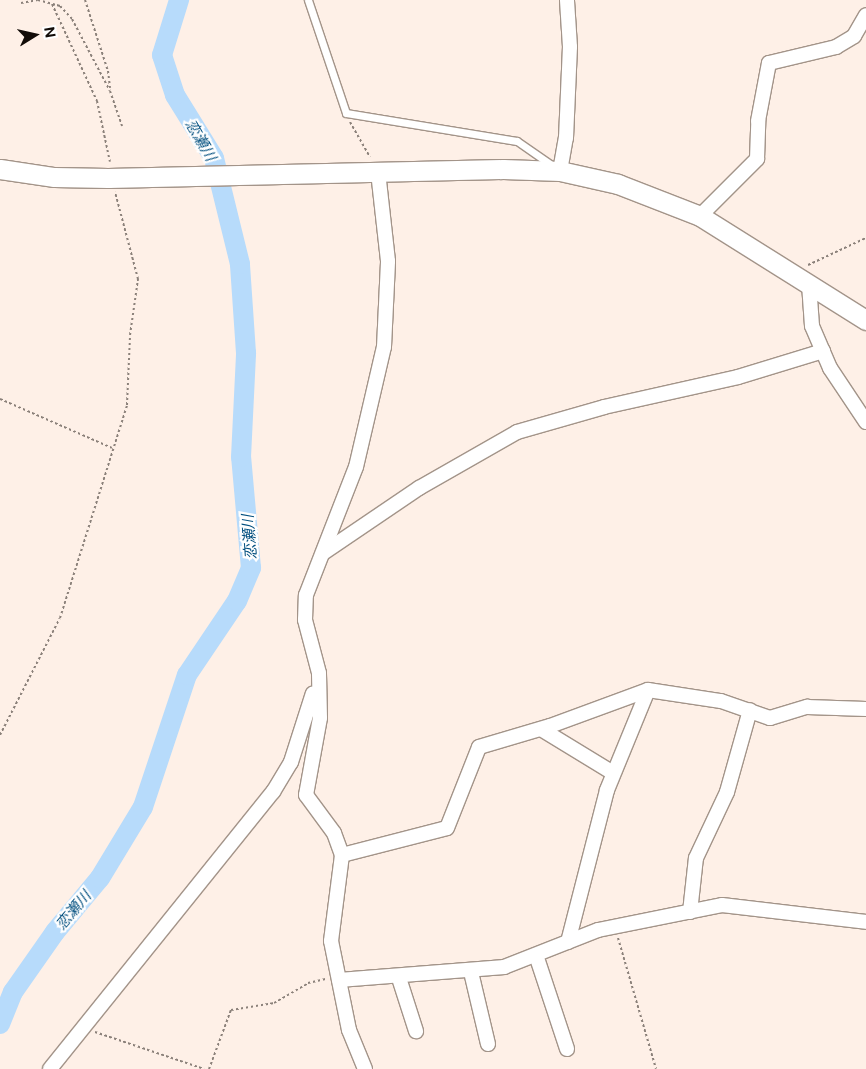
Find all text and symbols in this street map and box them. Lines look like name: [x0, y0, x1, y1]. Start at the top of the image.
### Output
north arrow: [10, 10, 60, 60]
text: N: [41, 26, 59, 39]
water label: 恋瀬川: [182, 116, 220, 164]
water label: 恋瀬川: [238, 514, 260, 560]
water label: 恋瀬川: [52, 887, 94, 933]

